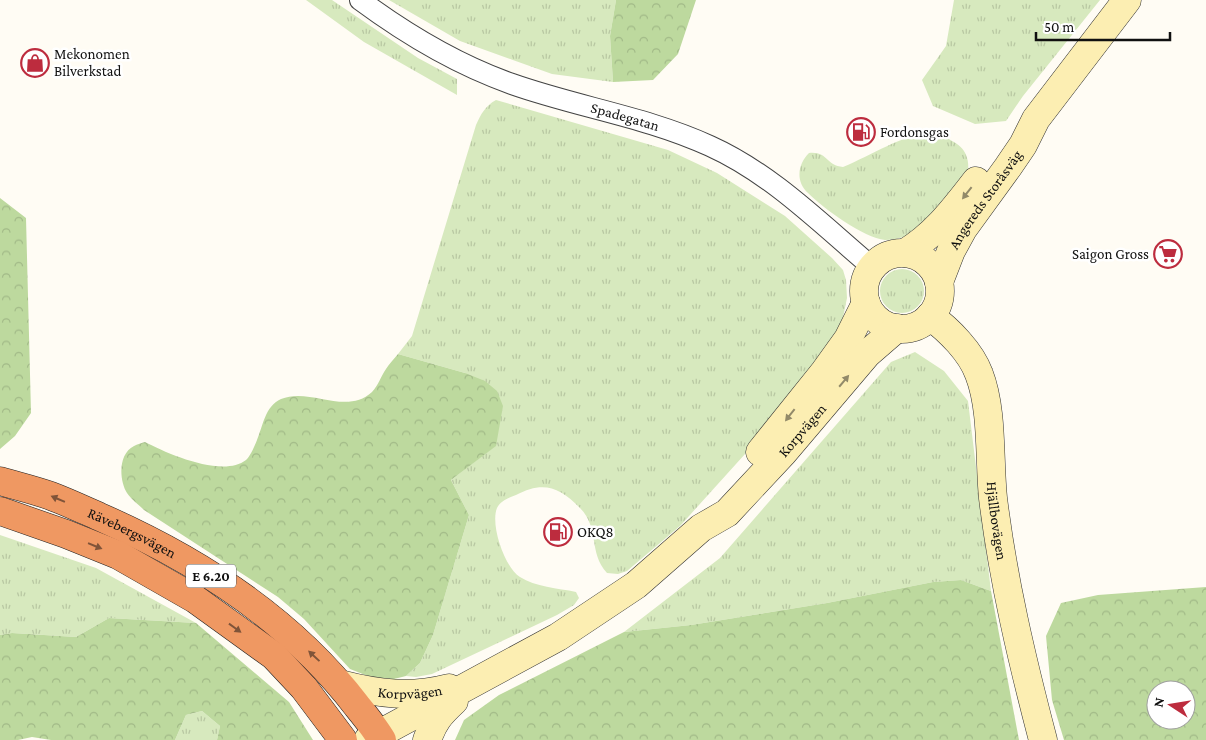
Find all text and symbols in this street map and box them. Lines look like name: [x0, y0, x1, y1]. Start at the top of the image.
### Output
scale bar: [1036, 10, 1170, 42]
text: 50 m: [1044, 19, 1074, 35]
place label: Mekonomen Bilverkstad: [54, 46, 130, 79]
shop icon: Mekonomen Bilverkstad: [20, 48, 50, 78]
street label: Spadegatan: [589, 100, 661, 134]
fuel station icon: Fordonsgas: [846, 117, 876, 147]
place label: Fordonsgas: [880, 124, 949, 141]
street label: Angereds Storåsväg: [946, 147, 1026, 252]
one-way arrow: [961, 186, 972, 199]
supermarket icon: Saigon Gross: [1153, 239, 1183, 269]
place label: Saigon Gross: [1072, 246, 1149, 263]
one-way arrow: [839, 375, 850, 388]
street label: Korpvägen: [775, 401, 829, 460]
one-way arrow: [784, 408, 795, 421]
street label: Hjällbovägen: [983, 481, 1010, 561]
one-way arrow: [51, 495, 65, 503]
street label: Rävebergsvägen: [85, 505, 179, 561]
fuel station icon: OKQ8: [543, 517, 573, 547]
place label: OKQ8: [577, 524, 614, 540]
one-way arrow: [88, 542, 103, 550]
road number: E 6.20: [186, 564, 236, 588]
one-way arrow: [228, 623, 242, 633]
one-way arrow: [308, 651, 320, 663]
north arrow: [1146, 680, 1196, 730]
street label: Korpvägen: [377, 682, 444, 703]
text: N: [1149, 696, 1167, 709]

